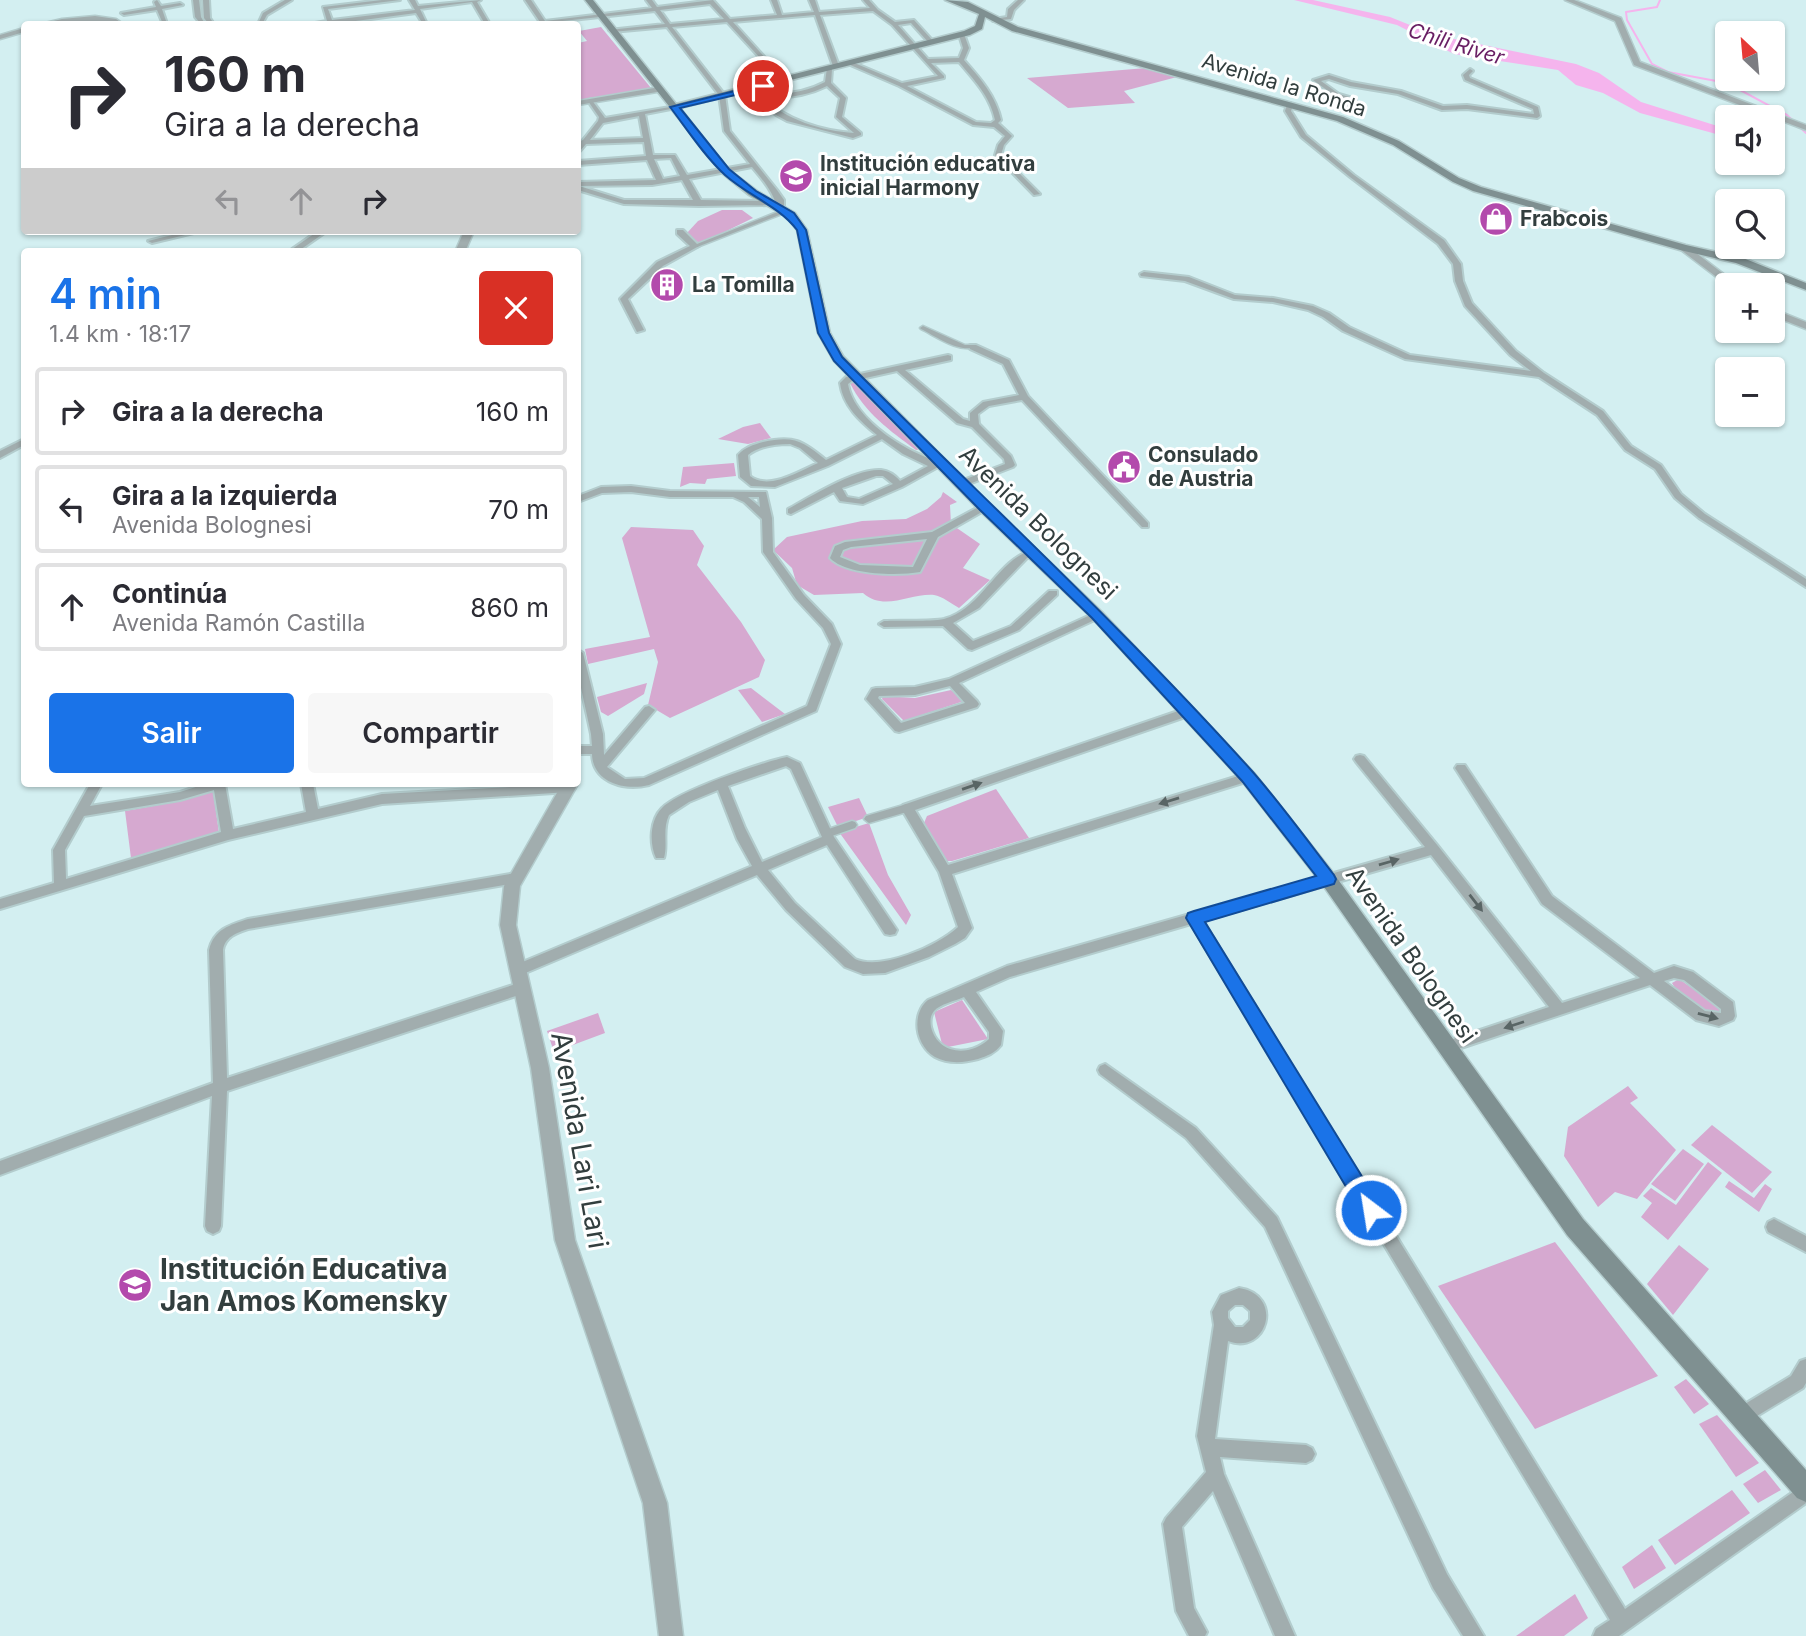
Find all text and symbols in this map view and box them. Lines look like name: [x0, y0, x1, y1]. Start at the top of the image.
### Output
water label: Chili River: [1405, 17, 1508, 70]
north arrow: [1715, 21, 1785, 91]
map controls: [1715, 21, 1785, 427]
text: 160 m: [164, 45, 306, 104]
street label: Avenida la Ronda: [1199, 48, 1369, 121]
icon: right: [49, 49, 140, 140]
pin: [733, 56, 793, 116]
icon: arrive: [744, 67, 782, 105]
text: Gira a la derecha: [164, 105, 420, 144]
button: sound: [1715, 105, 1785, 175]
place label: Institución educativa inicial Harmony: [820, 151, 1035, 200]
school or university icon: Institución educativa inicial Harmony: [777, 157, 815, 195]
icon: left: [209, 182, 247, 220]
icon: ahead: [282, 182, 320, 220]
icon: right: [355, 182, 393, 220]
button: search: [1715, 189, 1785, 259]
shop icon: Frabcois: [1477, 200, 1515, 238]
place label: Frabcois: [1520, 206, 1608, 231]
building icon: La Tomilla: [648, 266, 686, 304]
text: 4 min: [49, 268, 162, 319]
button: close: [479, 271, 553, 345]
place label: La Tomilla: [692, 272, 795, 297]
button: +: [1715, 273, 1785, 343]
text: 1.4 km · 18:17: [49, 320, 191, 348]
button: −: [1715, 357, 1785, 427]
icon: right: [53, 392, 91, 430]
text: Gira a la derecha: [112, 396, 324, 427]
text: 160 m: [476, 396, 549, 427]
street label: Avenida Bolognesi: [953, 440, 1123, 605]
place label: Consulado de Austria: [1148, 442, 1258, 491]
public building icon: Consulado de Austria: [1105, 448, 1143, 486]
text: Gira a la izquierda: [112, 480, 338, 511]
icon: left: [53, 490, 91, 528]
text: 70 m: [488, 494, 549, 525]
text: Avenida Bolognesi: [112, 511, 312, 539]
text: Continúa: [112, 578, 227, 609]
icon: ahead: [53, 588, 91, 626]
text: 860 m: [470, 592, 549, 623]
text: Avenida Ramón Castilla: [112, 609, 365, 637]
button: Salir: [49, 693, 294, 773]
button: Compartir: [308, 693, 553, 773]
one-way arrow: [962, 780, 983, 791]
one-way arrow: [1159, 797, 1180, 807]
one-way arrow: [1378, 856, 1400, 867]
street label: Avenida Bolognesi: [1340, 861, 1483, 1048]
one-way arrow: [1468, 894, 1482, 912]
one-way arrow: [1698, 1012, 1719, 1022]
one-way arrow: [1503, 1020, 1524, 1031]
street label: Avenida Lari Lari: [544, 1029, 616, 1251]
position arrow: [1334, 1173, 1408, 1247]
place label: Institución Educativa Jan Amos Komensky: [160, 1252, 448, 1318]
school or university icon: Institución Educativa Jan Amos Komensky: [116, 1266, 154, 1304]

